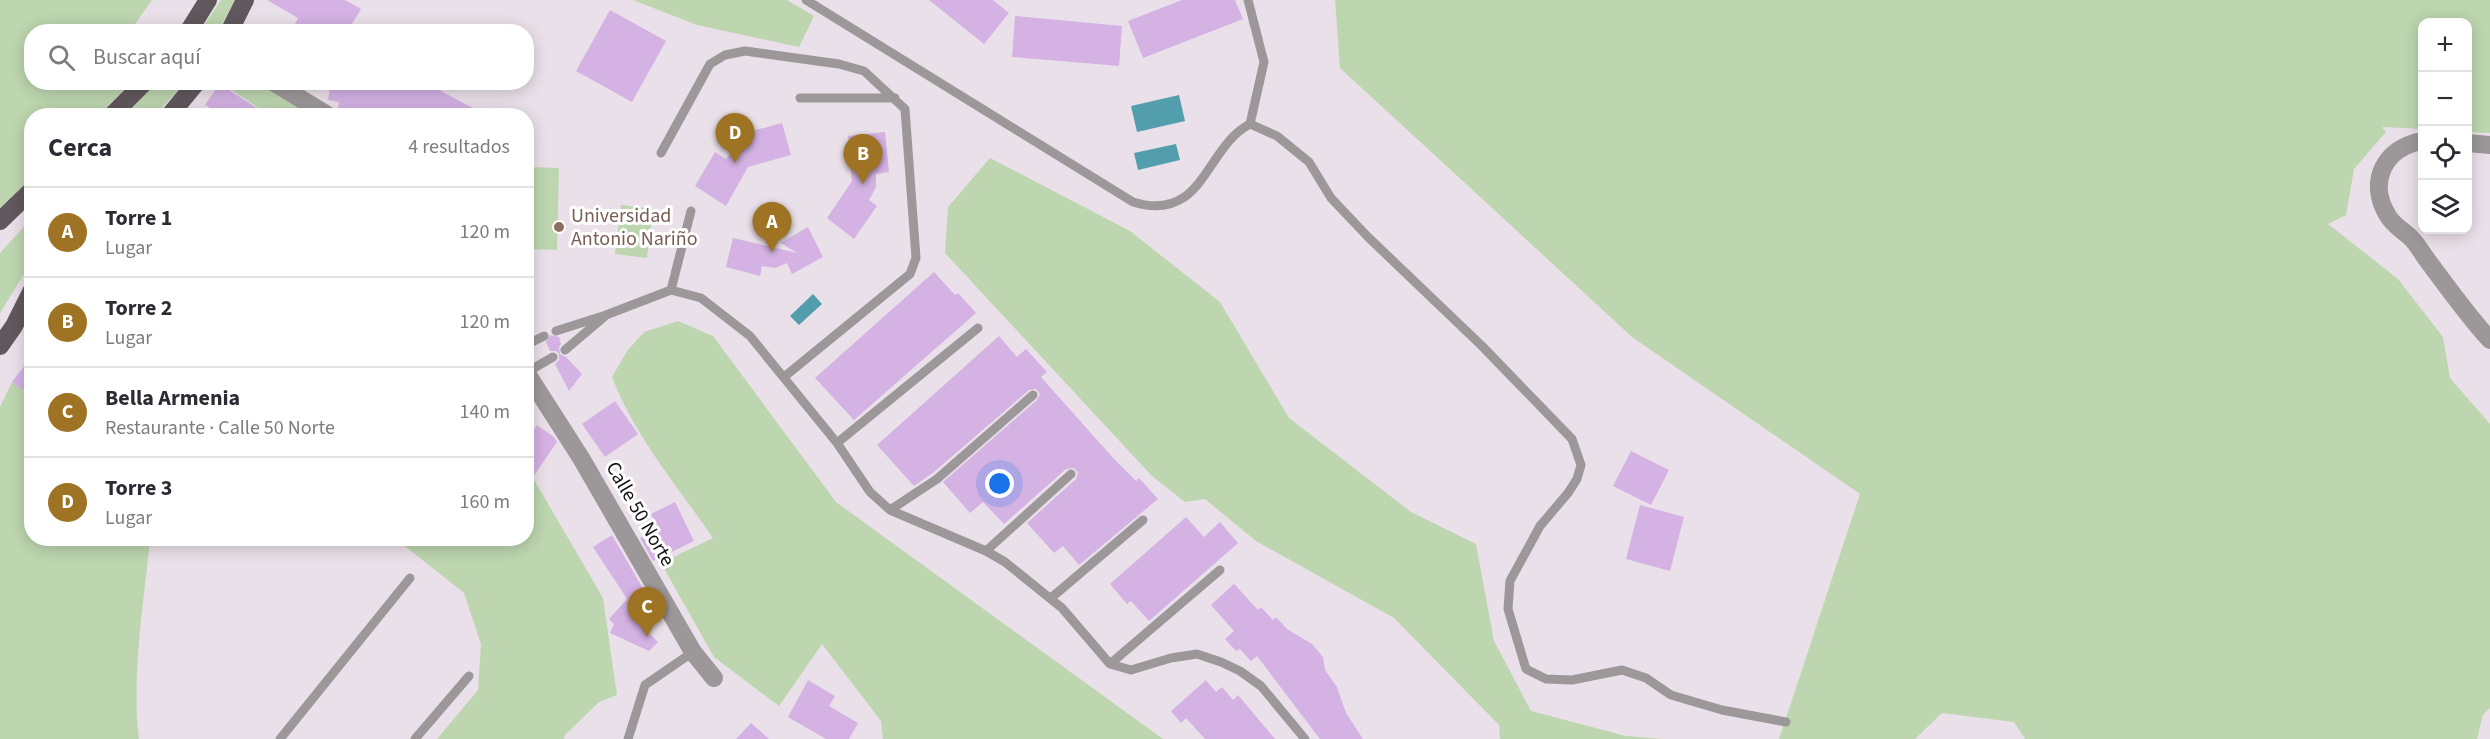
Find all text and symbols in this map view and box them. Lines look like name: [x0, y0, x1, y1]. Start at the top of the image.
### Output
map controls: [2418, 18, 2472, 234]
button: +: [2418, 18, 2472, 72]
search box: [24, 24, 534, 90]
icon: search: [45, 41, 78, 74]
text: Buscar aquí: [93, 41, 201, 73]
button: −: [2418, 72, 2472, 126]
pin: D: [716, 114, 754, 163]
button: locate: [2418, 126, 2472, 180]
text: Cerca: [48, 129, 112, 166]
text: 4 resultados: [408, 133, 510, 161]
pin: B: [844, 134, 882, 184]
button: layers: [2418, 180, 2472, 234]
text: Torre 1: [105, 202, 172, 234]
place label: Universidad Antonio Nariño: [571, 202, 698, 253]
pin: A: [752, 202, 792, 252]
text: A: [62, 218, 73, 246]
text: 120 m: [460, 218, 510, 246]
marker: Universidad Antonio Nariño: [552, 220, 566, 234]
text: Lugar: [105, 234, 152, 262]
text: Torre 2: [105, 292, 172, 324]
text: B: [61, 308, 74, 336]
text: 120 m: [460, 308, 510, 336]
text: Lugar: [105, 324, 152, 352]
text: Bella Armenia: [105, 382, 240, 414]
text: C: [62, 398, 73, 426]
text: 140 m: [460, 398, 510, 426]
text: Restaurante · Calle 50 Norte: [105, 414, 335, 442]
street label: Calle 50 Norte: [599, 456, 681, 572]
your location: [985, 469, 1014, 498]
text: Torre 3: [105, 472, 172, 504]
text: D: [61, 488, 74, 516]
text: 160 m: [460, 488, 510, 516]
text: Lugar: [105, 504, 152, 532]
pin: C: [628, 588, 666, 637]

